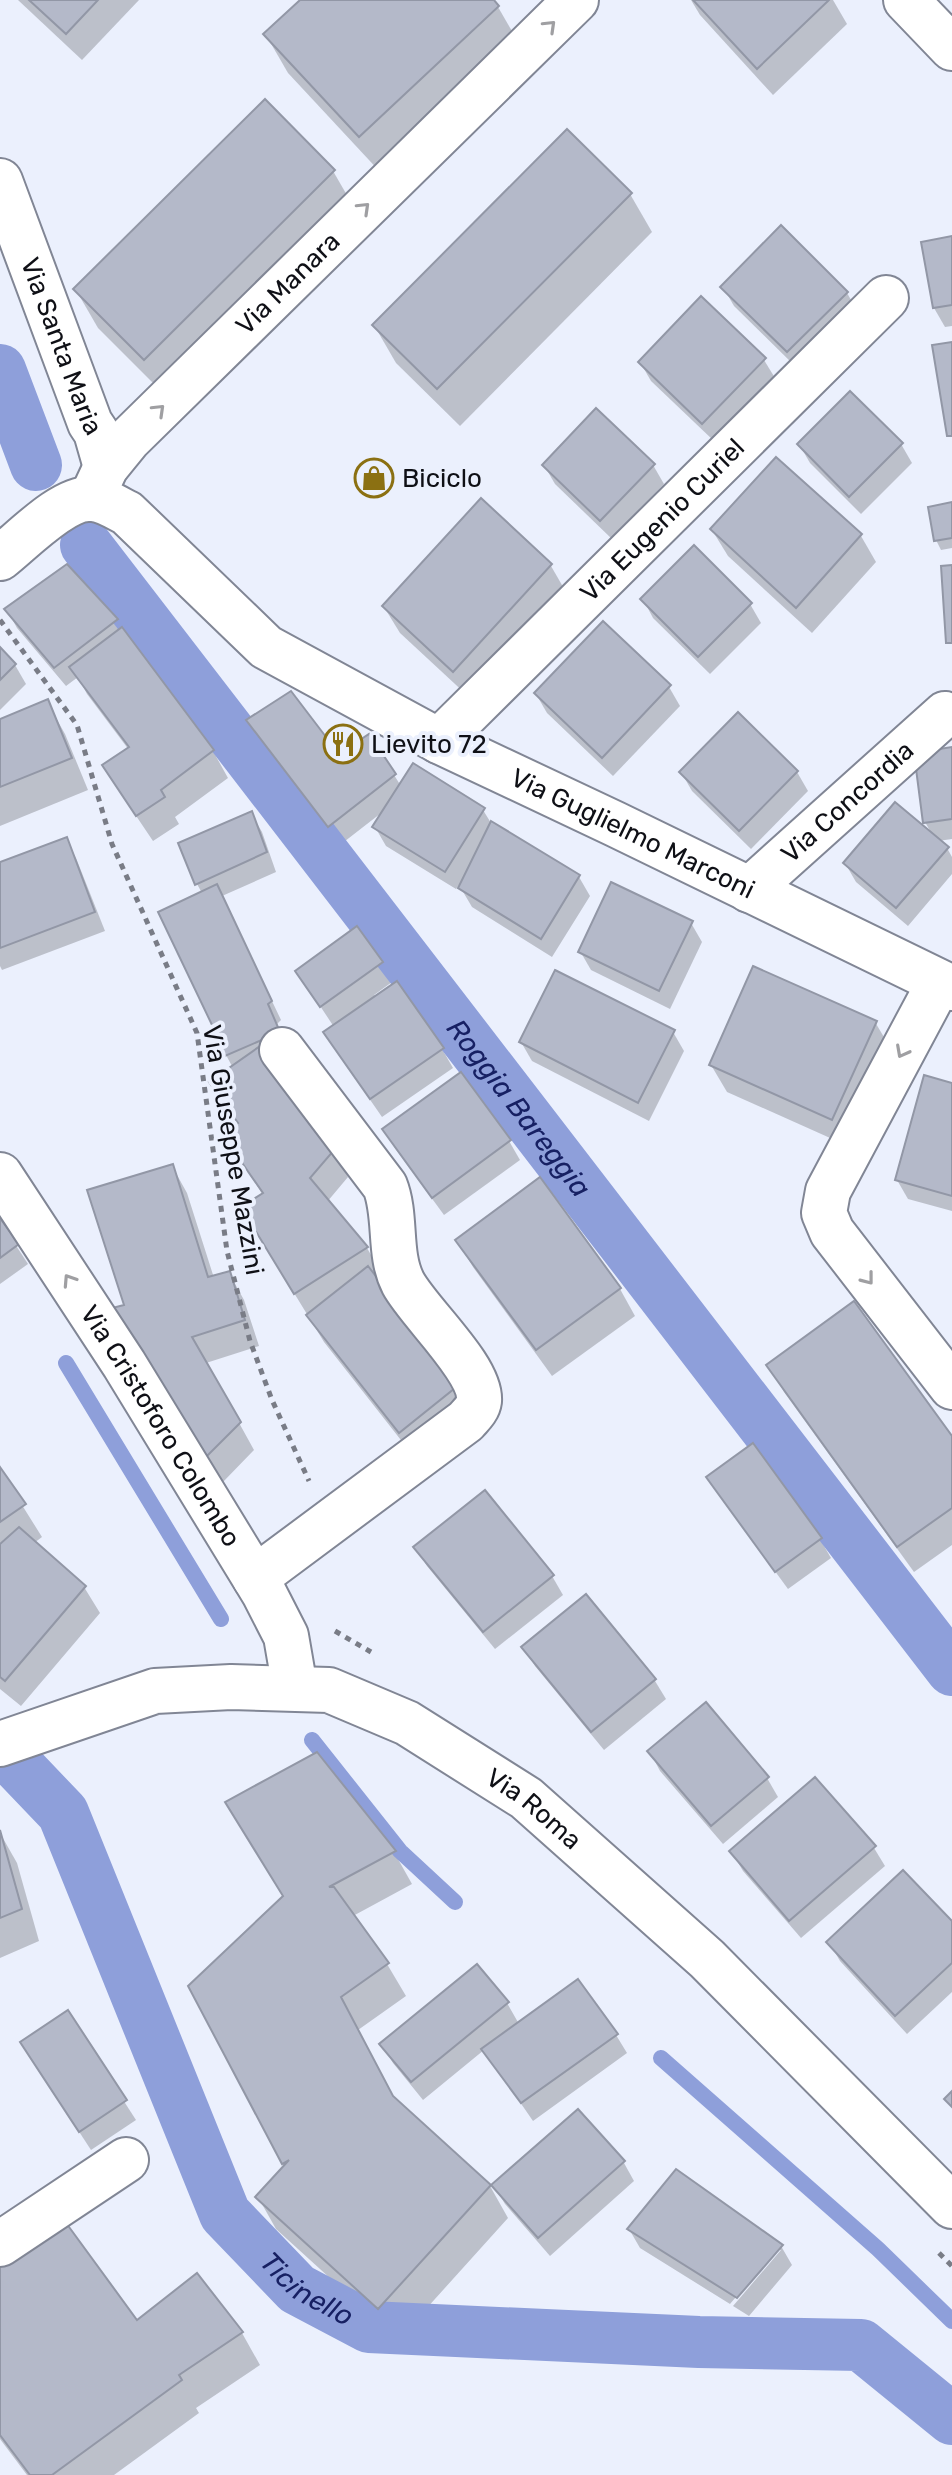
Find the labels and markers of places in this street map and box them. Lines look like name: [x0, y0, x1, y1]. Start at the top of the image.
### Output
shop icon: Biciclo: [353, 457, 395, 499]
place label: Biciclo: [402, 463, 482, 494]
restaurant icon: Lievito 72: [322, 723, 364, 765]
place label: Lievito 72: [371, 729, 487, 760]

